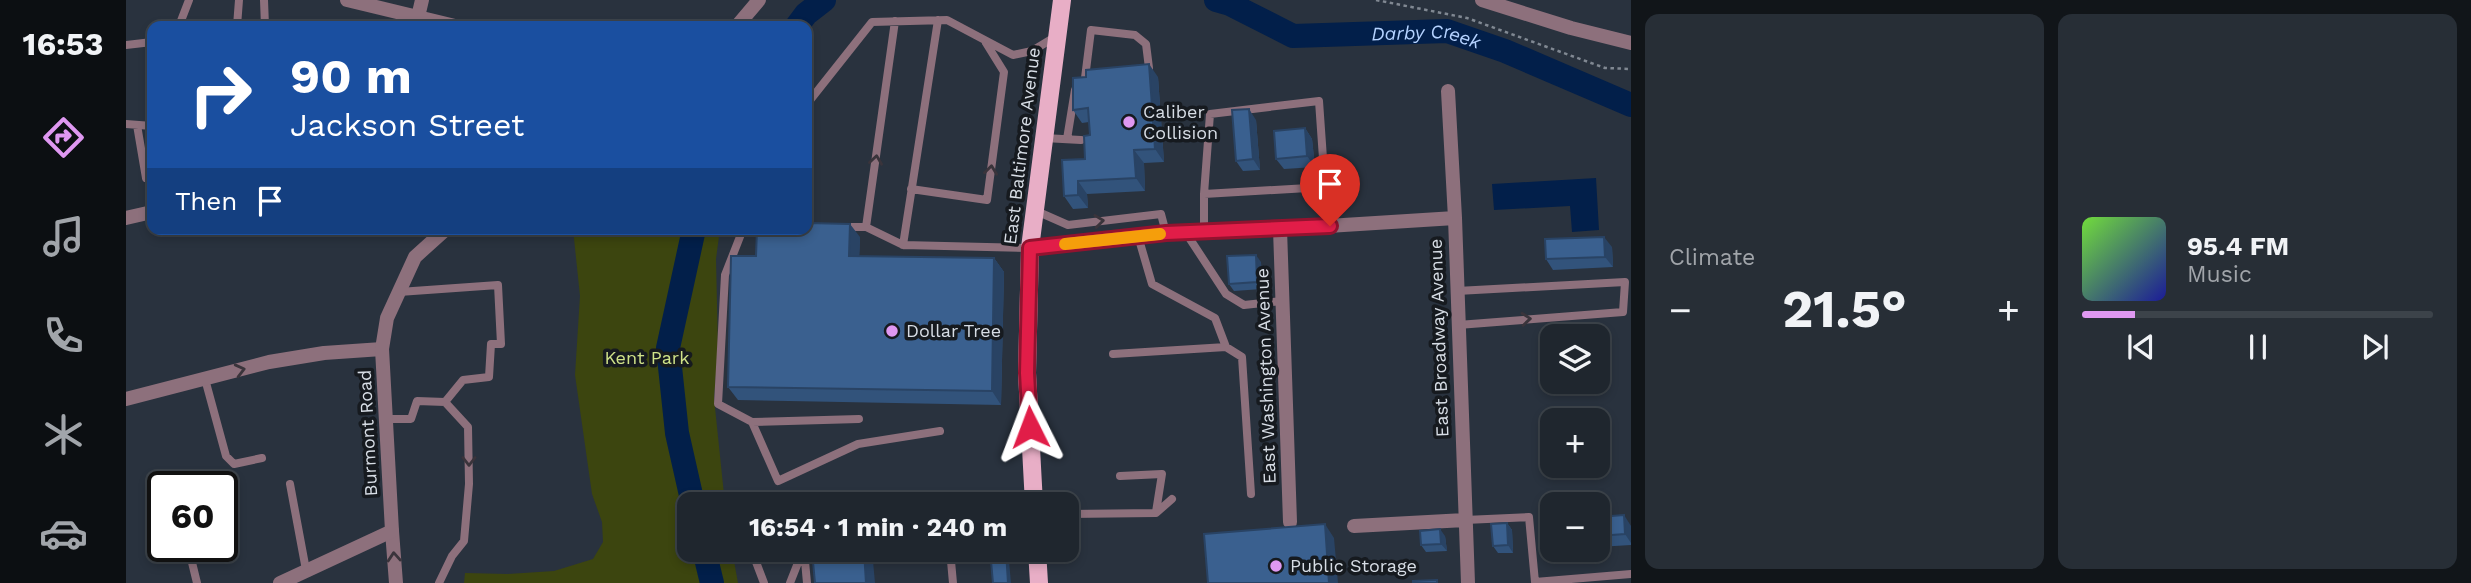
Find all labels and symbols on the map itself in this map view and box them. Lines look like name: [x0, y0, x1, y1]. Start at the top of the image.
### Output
water label: Darby Creek: [1371, 20, 1485, 54]
street label: East Baltimore Avenue: [999, 46, 1044, 246]
place label: Caliber Collision: [1143, 101, 1218, 143]
marker: Caliber Collision: [1121, 114, 1137, 130]
one-way arrow: [868, 154, 883, 166]
pin: [1300, 154, 1360, 226]
one-way arrow: [983, 164, 998, 176]
one-way arrow: [1093, 214, 1104, 229]
street label: East Broadway Avenue: [1425, 239, 1452, 438]
street label: East Washington Avenue: [1251, 268, 1280, 484]
one-way arrow: [1521, 312, 1532, 327]
place label: Dollar Tree: [906, 320, 1001, 341]
marker: Dollar Tree: [884, 323, 900, 339]
park label: Kent Park: [605, 347, 689, 368]
one-way arrow: [233, 364, 245, 378]
street label: Burmont Road: [354, 369, 381, 497]
position arrow: [993, 390, 1067, 464]
one-way arrow: [461, 456, 476, 467]
speed limit sign: 60: [147, 471, 238, 562]
one-way arrow: [387, 551, 402, 562]
place label: Public Storage: [1290, 555, 1417, 576]
marker: Public Storage: [1268, 558, 1284, 574]

